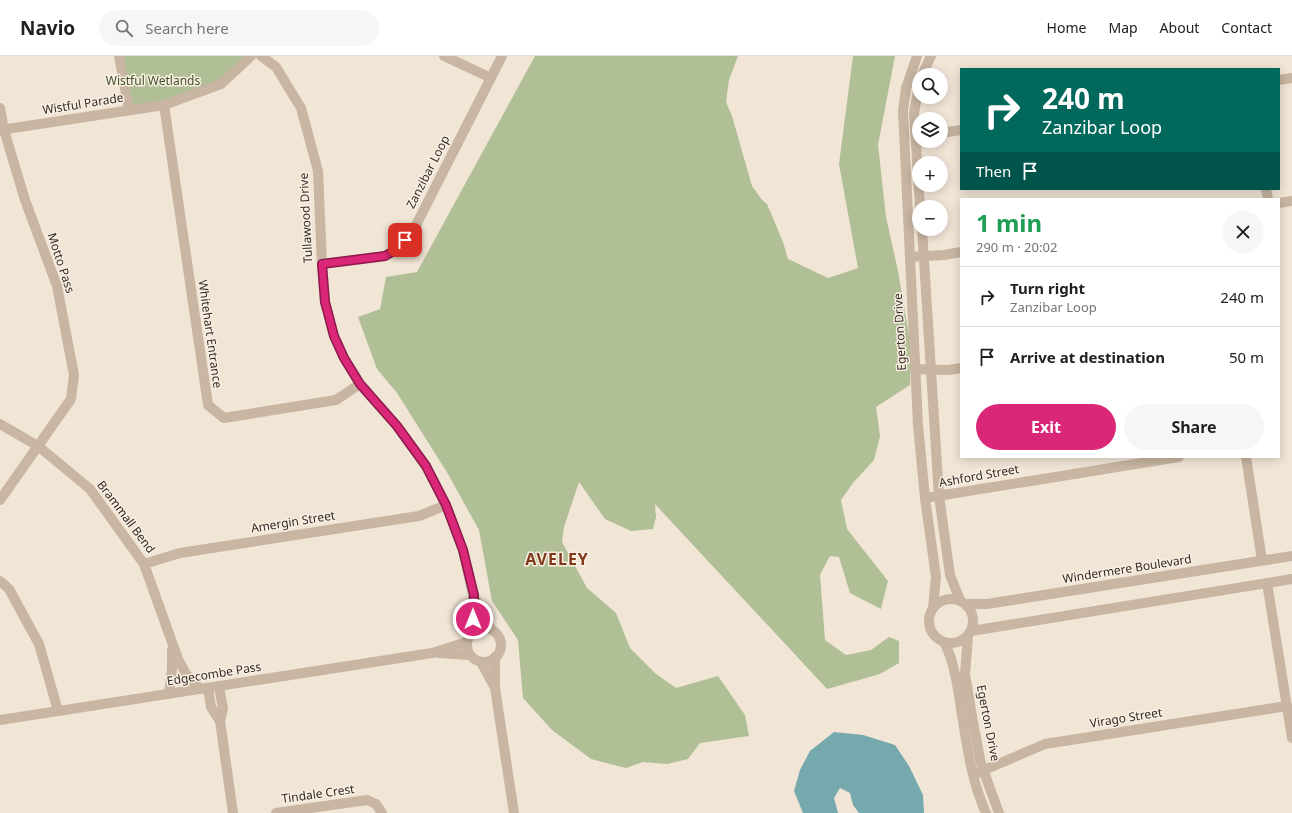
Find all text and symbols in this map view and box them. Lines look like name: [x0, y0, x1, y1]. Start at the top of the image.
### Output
search box: [99, 10, 379, 46]
text: Navio: [20, 15, 75, 41]
icon: search: [113, 17, 135, 39]
text: Search here: [145, 18, 229, 38]
text: Home: [1047, 18, 1086, 37]
text: Map: [1108, 18, 1138, 37]
text: About: [1160, 18, 1199, 37]
text: Contact: [1221, 18, 1272, 37]
map controls: [912, 68, 948, 236]
button: search: [912, 68, 948, 104]
park label: Wistful Wetlands: [106, 72, 200, 89]
text: 240 m: [1042, 79, 1125, 117]
icon: right: [976, 84, 1028, 136]
street label: Wistful Parade: [41, 89, 125, 118]
button: layers: [912, 112, 948, 148]
text: Zanzibar Loop: [1042, 115, 1162, 139]
street label: Zanzibar Loop: [402, 132, 453, 211]
button: +: [912, 156, 948, 192]
icon: arrive: [1019, 160, 1041, 182]
text: Then: [976, 161, 1011, 181]
street label: Tullawood Drive: [295, 172, 316, 264]
button: −: [912, 200, 948, 236]
text: 1 min: [976, 206, 1042, 239]
button: close: [1222, 211, 1264, 253]
pin: [388, 223, 422, 257]
icon: arrive: [394, 229, 416, 251]
street label: Motto Pass: [44, 230, 79, 296]
text: 290 m · 20:02: [976, 238, 1057, 256]
text: Turn right: [1010, 278, 1085, 298]
street label: Whitehart Entrance: [194, 279, 227, 389]
icon: right: [976, 286, 998, 308]
text: 240 m: [1220, 287, 1264, 307]
street label: Egerton Drive: [889, 293, 910, 371]
text: Zanzibar Loop: [1010, 298, 1097, 316]
icon: arrive: [976, 346, 998, 368]
text: Arrive at destination: [1010, 347, 1165, 367]
text: 50 m: [1229, 347, 1264, 367]
button: Exit: [976, 404, 1116, 450]
button: Share: [1124, 404, 1264, 450]
street label: Ashford Street: [938, 460, 1021, 491]
street label: Brammall Bend: [93, 477, 159, 557]
street label: Amergin Street: [250, 506, 337, 537]
district label: AVELEY: [525, 548, 589, 570]
street label: Windermere Boulevard: [1061, 550, 1193, 587]
position arrow: [452, 598, 494, 640]
street label: Edgecombe Pass: [166, 658, 263, 689]
street label: Egerton Drive: [973, 683, 1004, 763]
street label: Virago Street: [1089, 703, 1164, 732]
street label: Tindale Crest: [280, 780, 356, 807]

